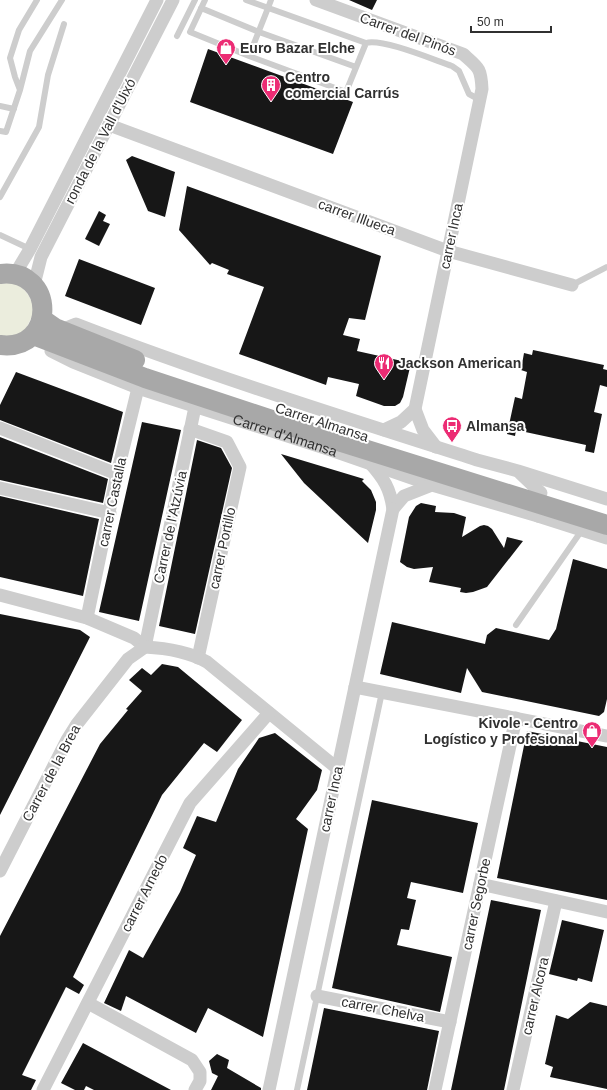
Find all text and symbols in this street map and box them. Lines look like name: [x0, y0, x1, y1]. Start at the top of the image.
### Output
scale bar: [471, 8, 551, 34]
street label: Carrer del Pinós: [358, 9, 458, 59]
text: 50 m: [477, 15, 504, 29]
shop icon: Euro Bazar Elche: [215, 37, 237, 65]
place label: Euro Bazar Elche: [240, 40, 355, 56]
place label: Centro comercial Carrús: [285, 69, 400, 101]
building icon: Centro comercial Carrús: [260, 74, 282, 102]
street label: ronda de la Vall d'Uixó: [61, 75, 139, 206]
street label: carrer Illueca: [316, 196, 398, 238]
street label: carrer Inca: [436, 201, 466, 270]
restaurant icon: Jackson American: [373, 352, 395, 380]
place label: Jackson American: [398, 355, 521, 371]
street label: Carrer Almansa: [273, 399, 371, 445]
street label: Carrer d'Almansa: [231, 411, 339, 460]
bus stop icon: Almansa: [441, 415, 463, 443]
place label: Almansa: [466, 418, 525, 434]
street label: carrer Castalla: [95, 456, 129, 548]
street label: Carrer de l'Atzúvia: [150, 469, 190, 585]
street label: carrer Portillo: [206, 505, 239, 590]
place label: Kivole - Centro Logístico y Profesional: [424, 715, 578, 747]
shop icon: Kivole - Centro Logístico y Profesional: [581, 720, 603, 748]
street label: Carrer de la Brea: [19, 722, 83, 824]
street label: carrer Inca: [316, 764, 346, 833]
street label: carrer Arnedo: [118, 851, 170, 934]
street label: carrer Segorbe: [458, 856, 494, 951]
street label: carrer Alcora: [518, 955, 552, 1036]
street label: carrer Chelva: [340, 993, 426, 1025]

